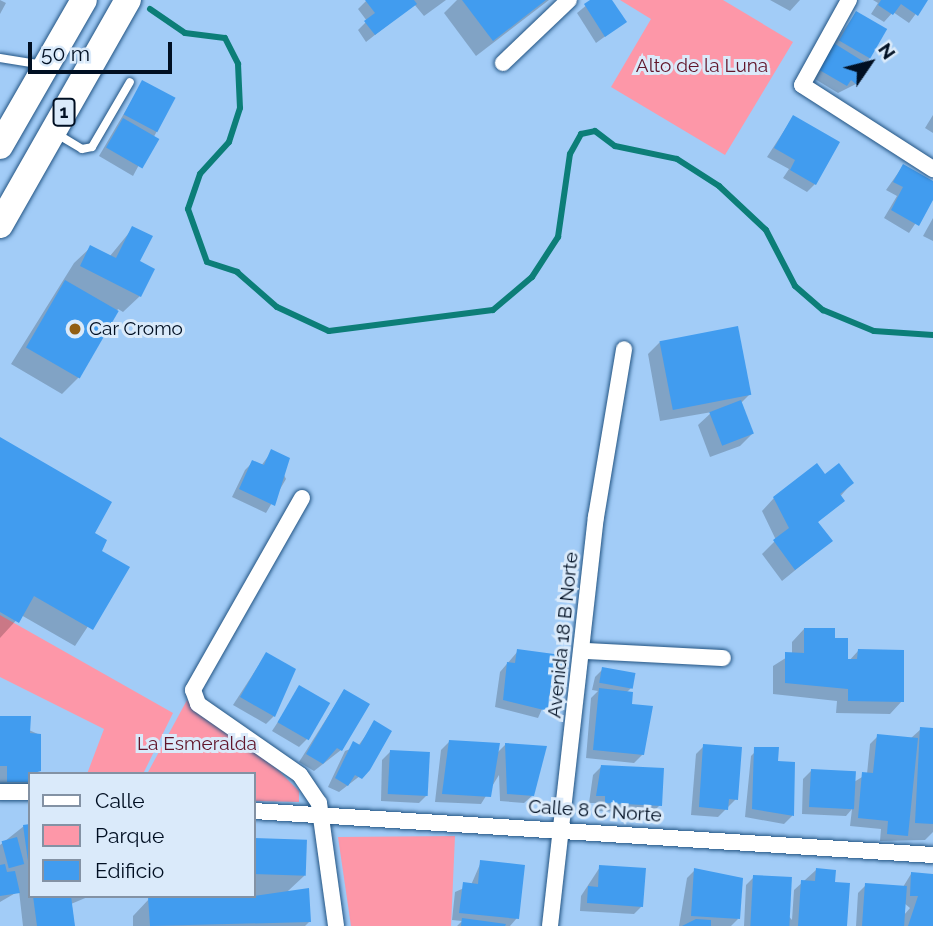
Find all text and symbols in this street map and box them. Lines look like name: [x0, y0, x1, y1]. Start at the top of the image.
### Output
scale bar: [32, 28, 175, 72]
north arrow: [835, 28, 905, 98]
text: N: [874, 39, 900, 63]
text: 50 m: [41, 41, 90, 66]
park label: Alto de la Luna: [636, 55, 768, 77]
road number: 1: [52, 98, 76, 127]
place label: Car Cromo: [89, 318, 183, 340]
marker: Car Cromo: [67, 321, 83, 337]
street label: Avenida 18 B Norte: [543, 551, 583, 719]
park label: La Esmeralda: [137, 733, 257, 755]
legend: [28, 772, 256, 898]
text: Calle: [95, 788, 145, 813]
street label: Calle 8 C Norte: [528, 795, 662, 827]
text: Parque: [95, 823, 164, 848]
text: Edificio: [95, 858, 164, 883]

